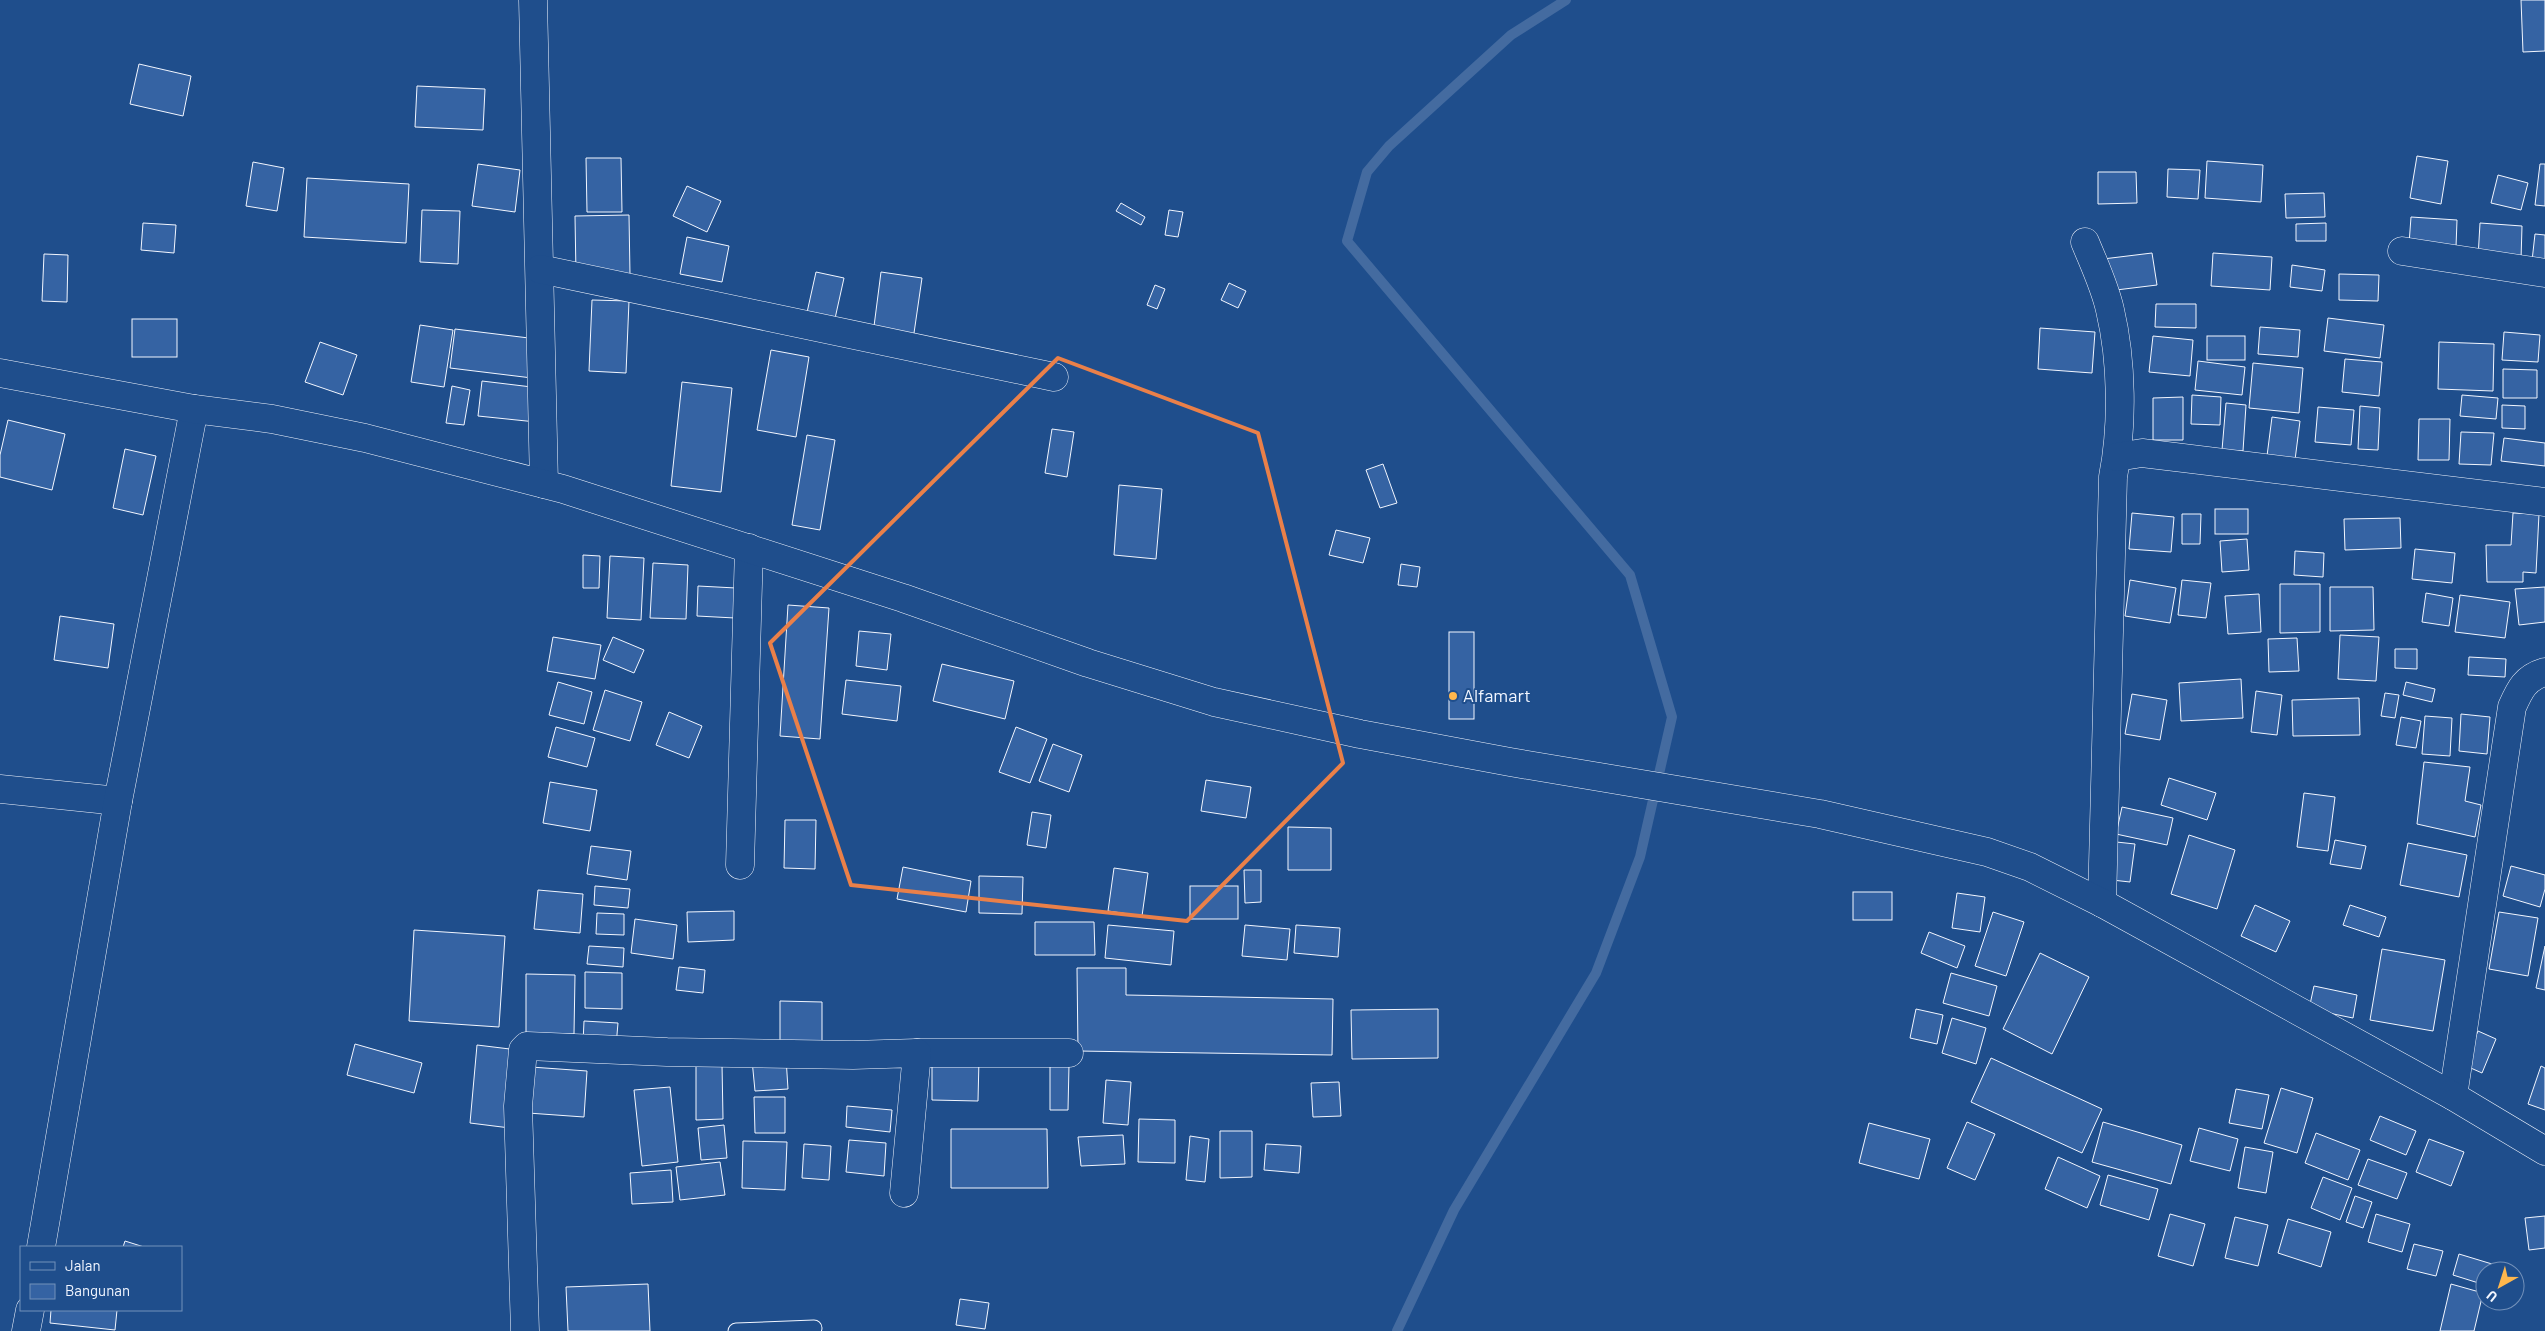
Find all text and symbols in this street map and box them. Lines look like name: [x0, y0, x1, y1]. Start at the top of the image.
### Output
place label: Alfamart: [1463, 684, 1531, 706]
marker: Alfamart: [1447, 690, 1459, 702]
legend: [20, 1246, 182, 1311]
text: Jalan: [65, 1256, 101, 1274]
north arrow: [2475, 1261, 2525, 1311]
text: Bangunan: [65, 1281, 130, 1299]
text: U: [2483, 1287, 2500, 1306]

